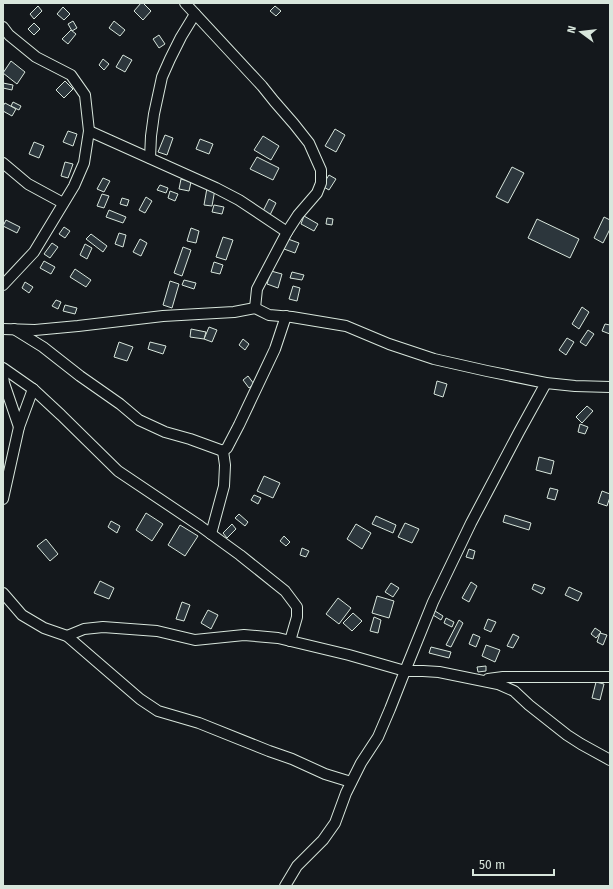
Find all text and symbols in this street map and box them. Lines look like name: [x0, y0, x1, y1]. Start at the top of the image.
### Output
north arrow: [561, 12, 601, 52]
text: N: [565, 24, 579, 35]
scale bar: [473, 851, 554, 877]
text: 50 m: [479, 858, 505, 872]

